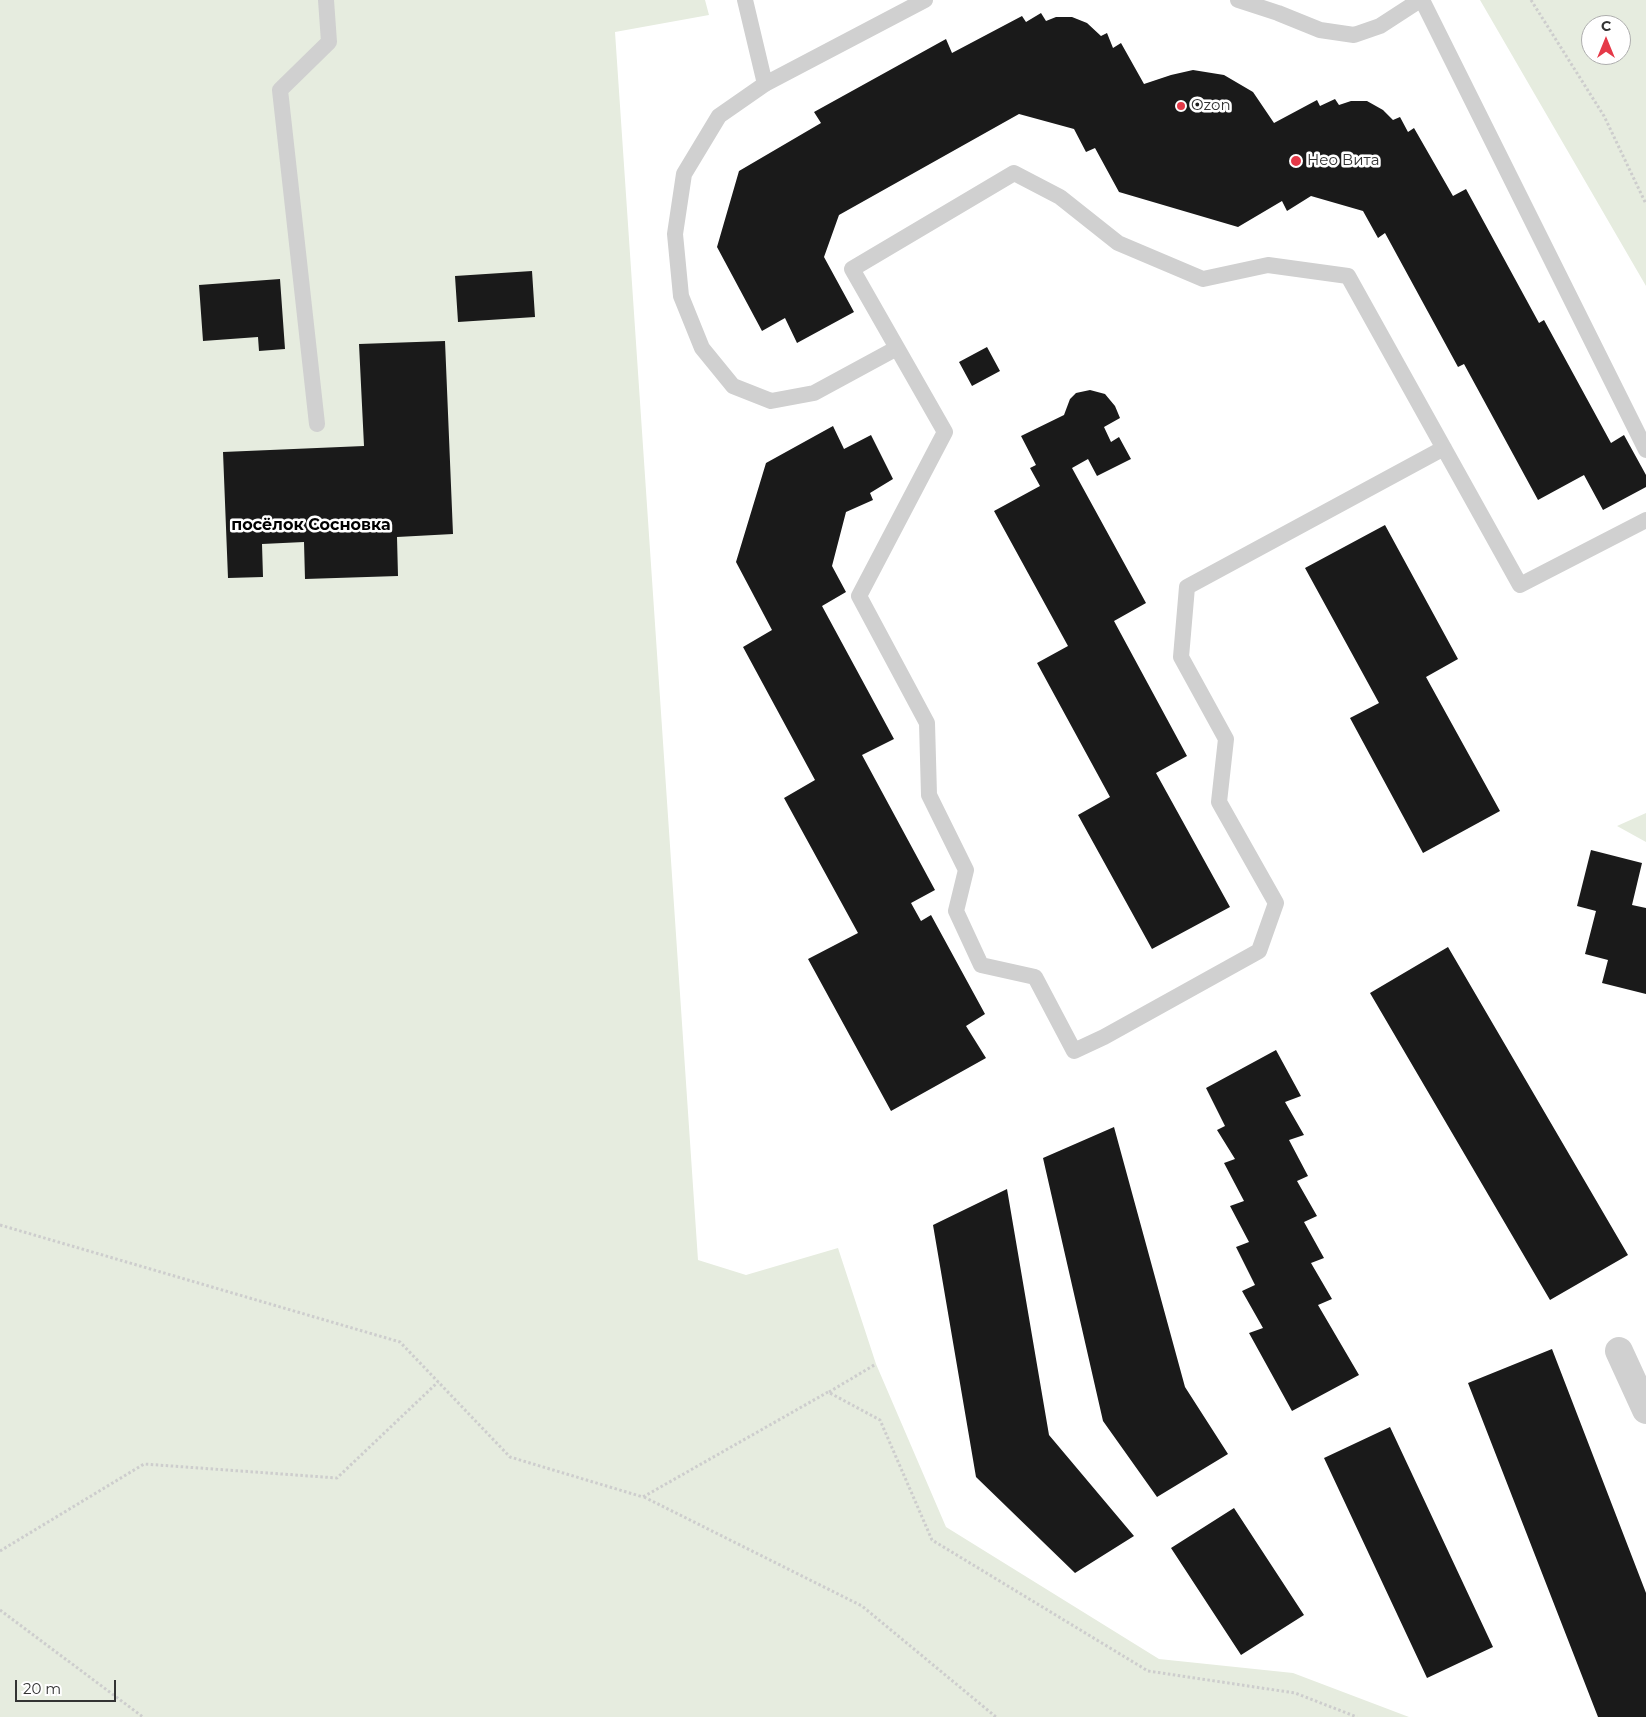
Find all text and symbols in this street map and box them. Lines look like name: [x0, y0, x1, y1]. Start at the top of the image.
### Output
north arrow: [1581, 15, 1631, 65]
text: С: [1601, 17, 1611, 35]
place label: Ozon: [1191, 97, 1231, 115]
marker: Ozon: [1175, 100, 1187, 112]
place label: Нео Вита: [1307, 152, 1379, 170]
marker: Нео Вита: [1289, 154, 1303, 168]
district label: посёлок Сосновка: [231, 515, 391, 535]
scale bar: [18, 1670, 119, 1702]
text: 20 m: [23, 1679, 61, 1698]

